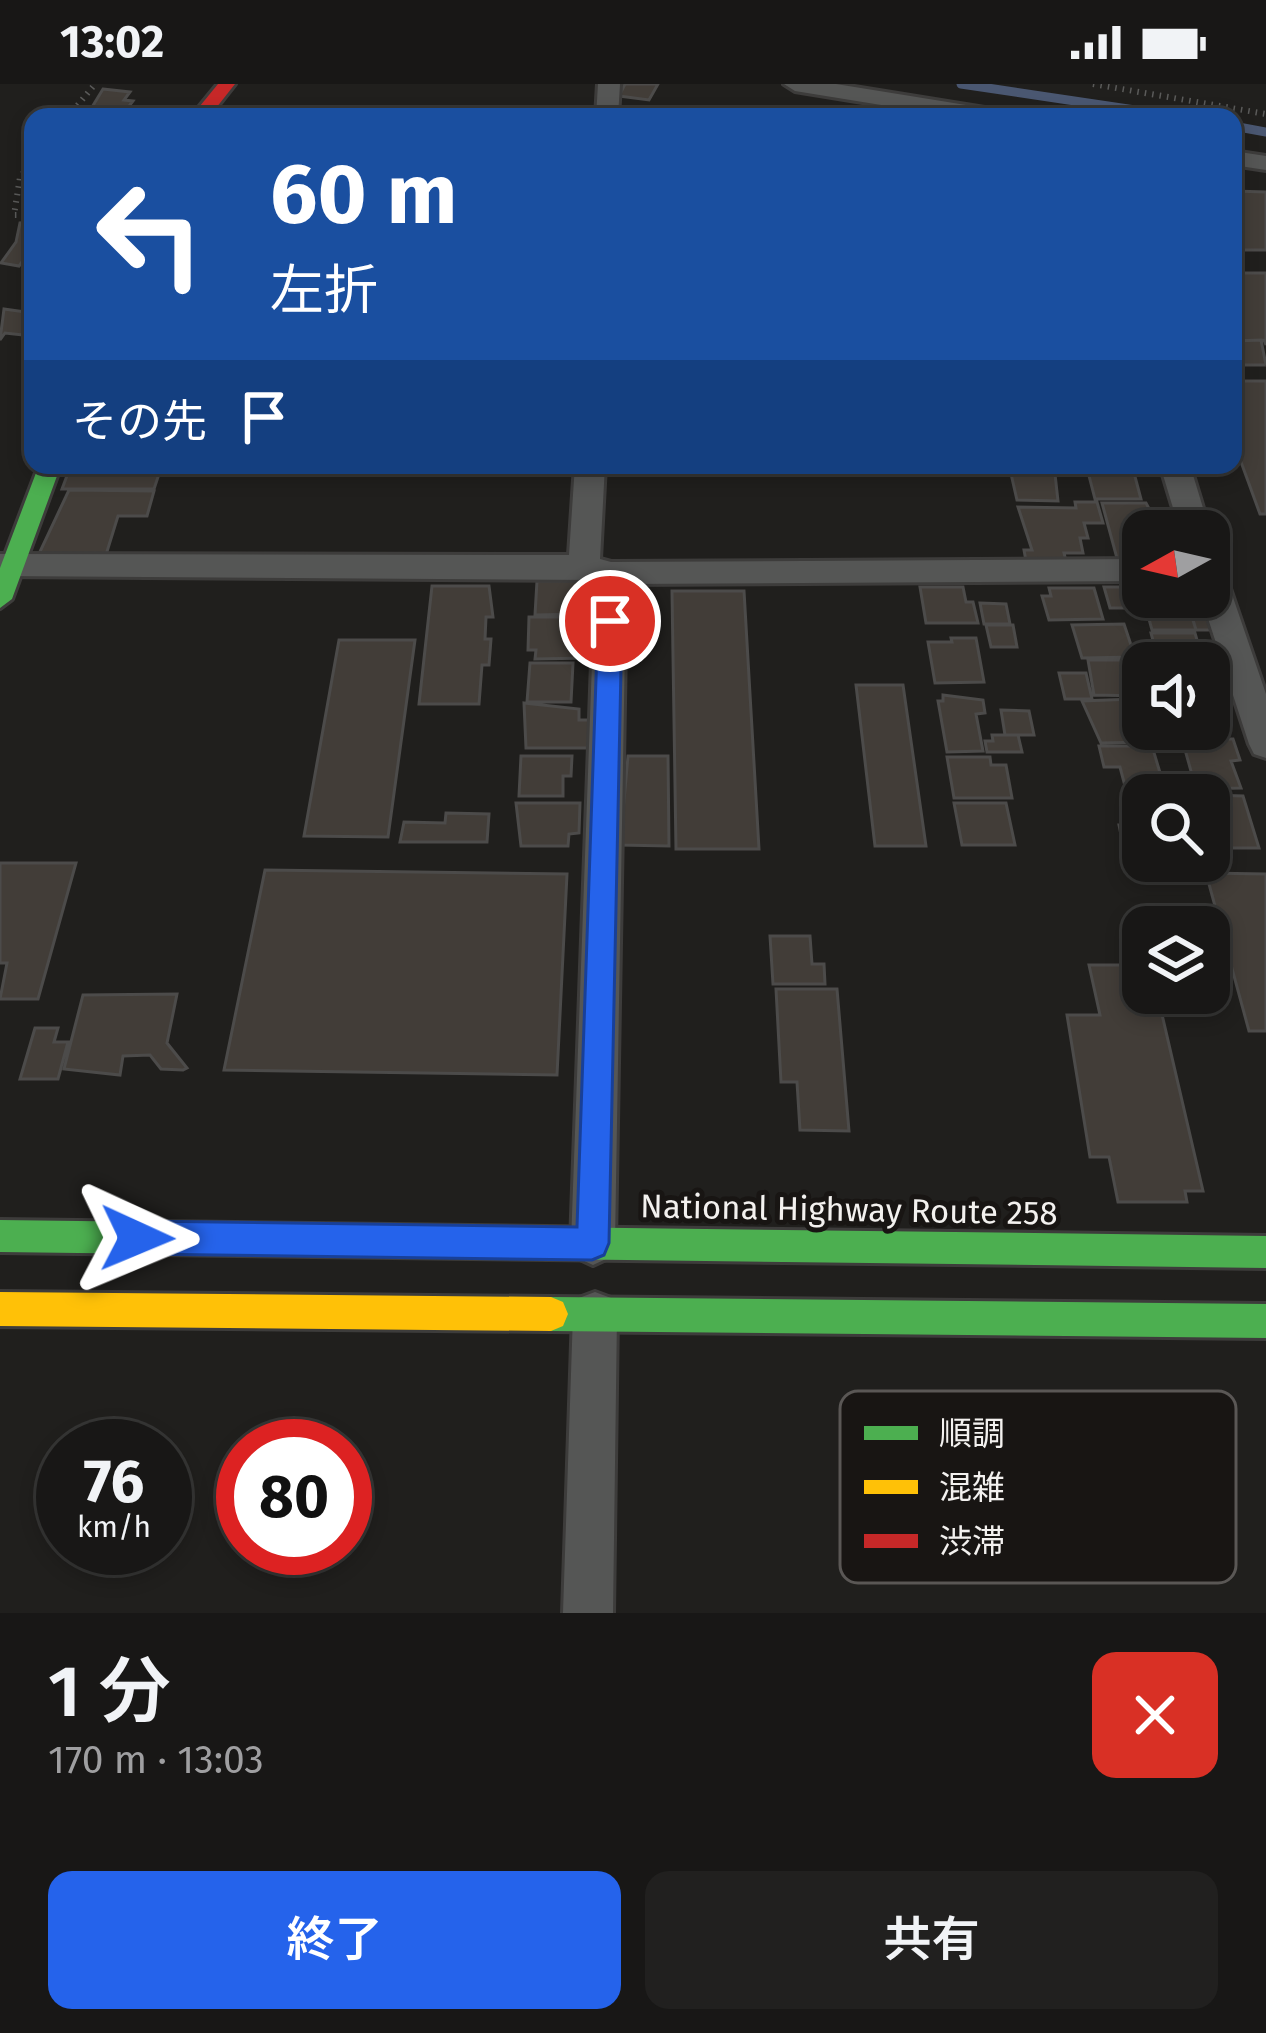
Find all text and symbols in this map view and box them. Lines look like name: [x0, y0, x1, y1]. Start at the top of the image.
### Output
text: 13:02: [60, 15, 164, 69]
text: 60 m: [270, 144, 457, 245]
icon: left: [72, 156, 228, 312]
text: 左折: [270, 259, 378, 323]
icon: arrive: [231, 384, 297, 450]
text: その先: [72, 395, 207, 449]
north arrow: [1122, 510, 1230, 618]
map controls: [1122, 510, 1230, 1014]
pin: [559, 570, 661, 672]
icon: arrive: [577, 588, 643, 654]
button: sound: [1122, 642, 1230, 750]
button: search: [1122, 774, 1230, 882]
button: layers: [1122, 906, 1230, 1014]
position arrow: [74, 1175, 200, 1301]
street label: National Highway Route 258: [640, 1186, 1058, 1234]
legend: [840, 1391, 1236, 1583]
text: 順調: [939, 1414, 1005, 1454]
speed limit sign: 80: [216, 1419, 372, 1575]
text: 76: [84, 1446, 144, 1518]
text: 混雑: [939, 1468, 1005, 1508]
text: km/h: [77, 1509, 151, 1545]
text: 渋滞: [939, 1522, 1005, 1562]
text: 1 分: [48, 1649, 170, 1735]
button: close: [1092, 1652, 1218, 1778]
text: 170 m · 13:03: [48, 1737, 264, 1783]
button: 終了: [48, 1871, 621, 2009]
button: 共有: [645, 1871, 1218, 2009]

